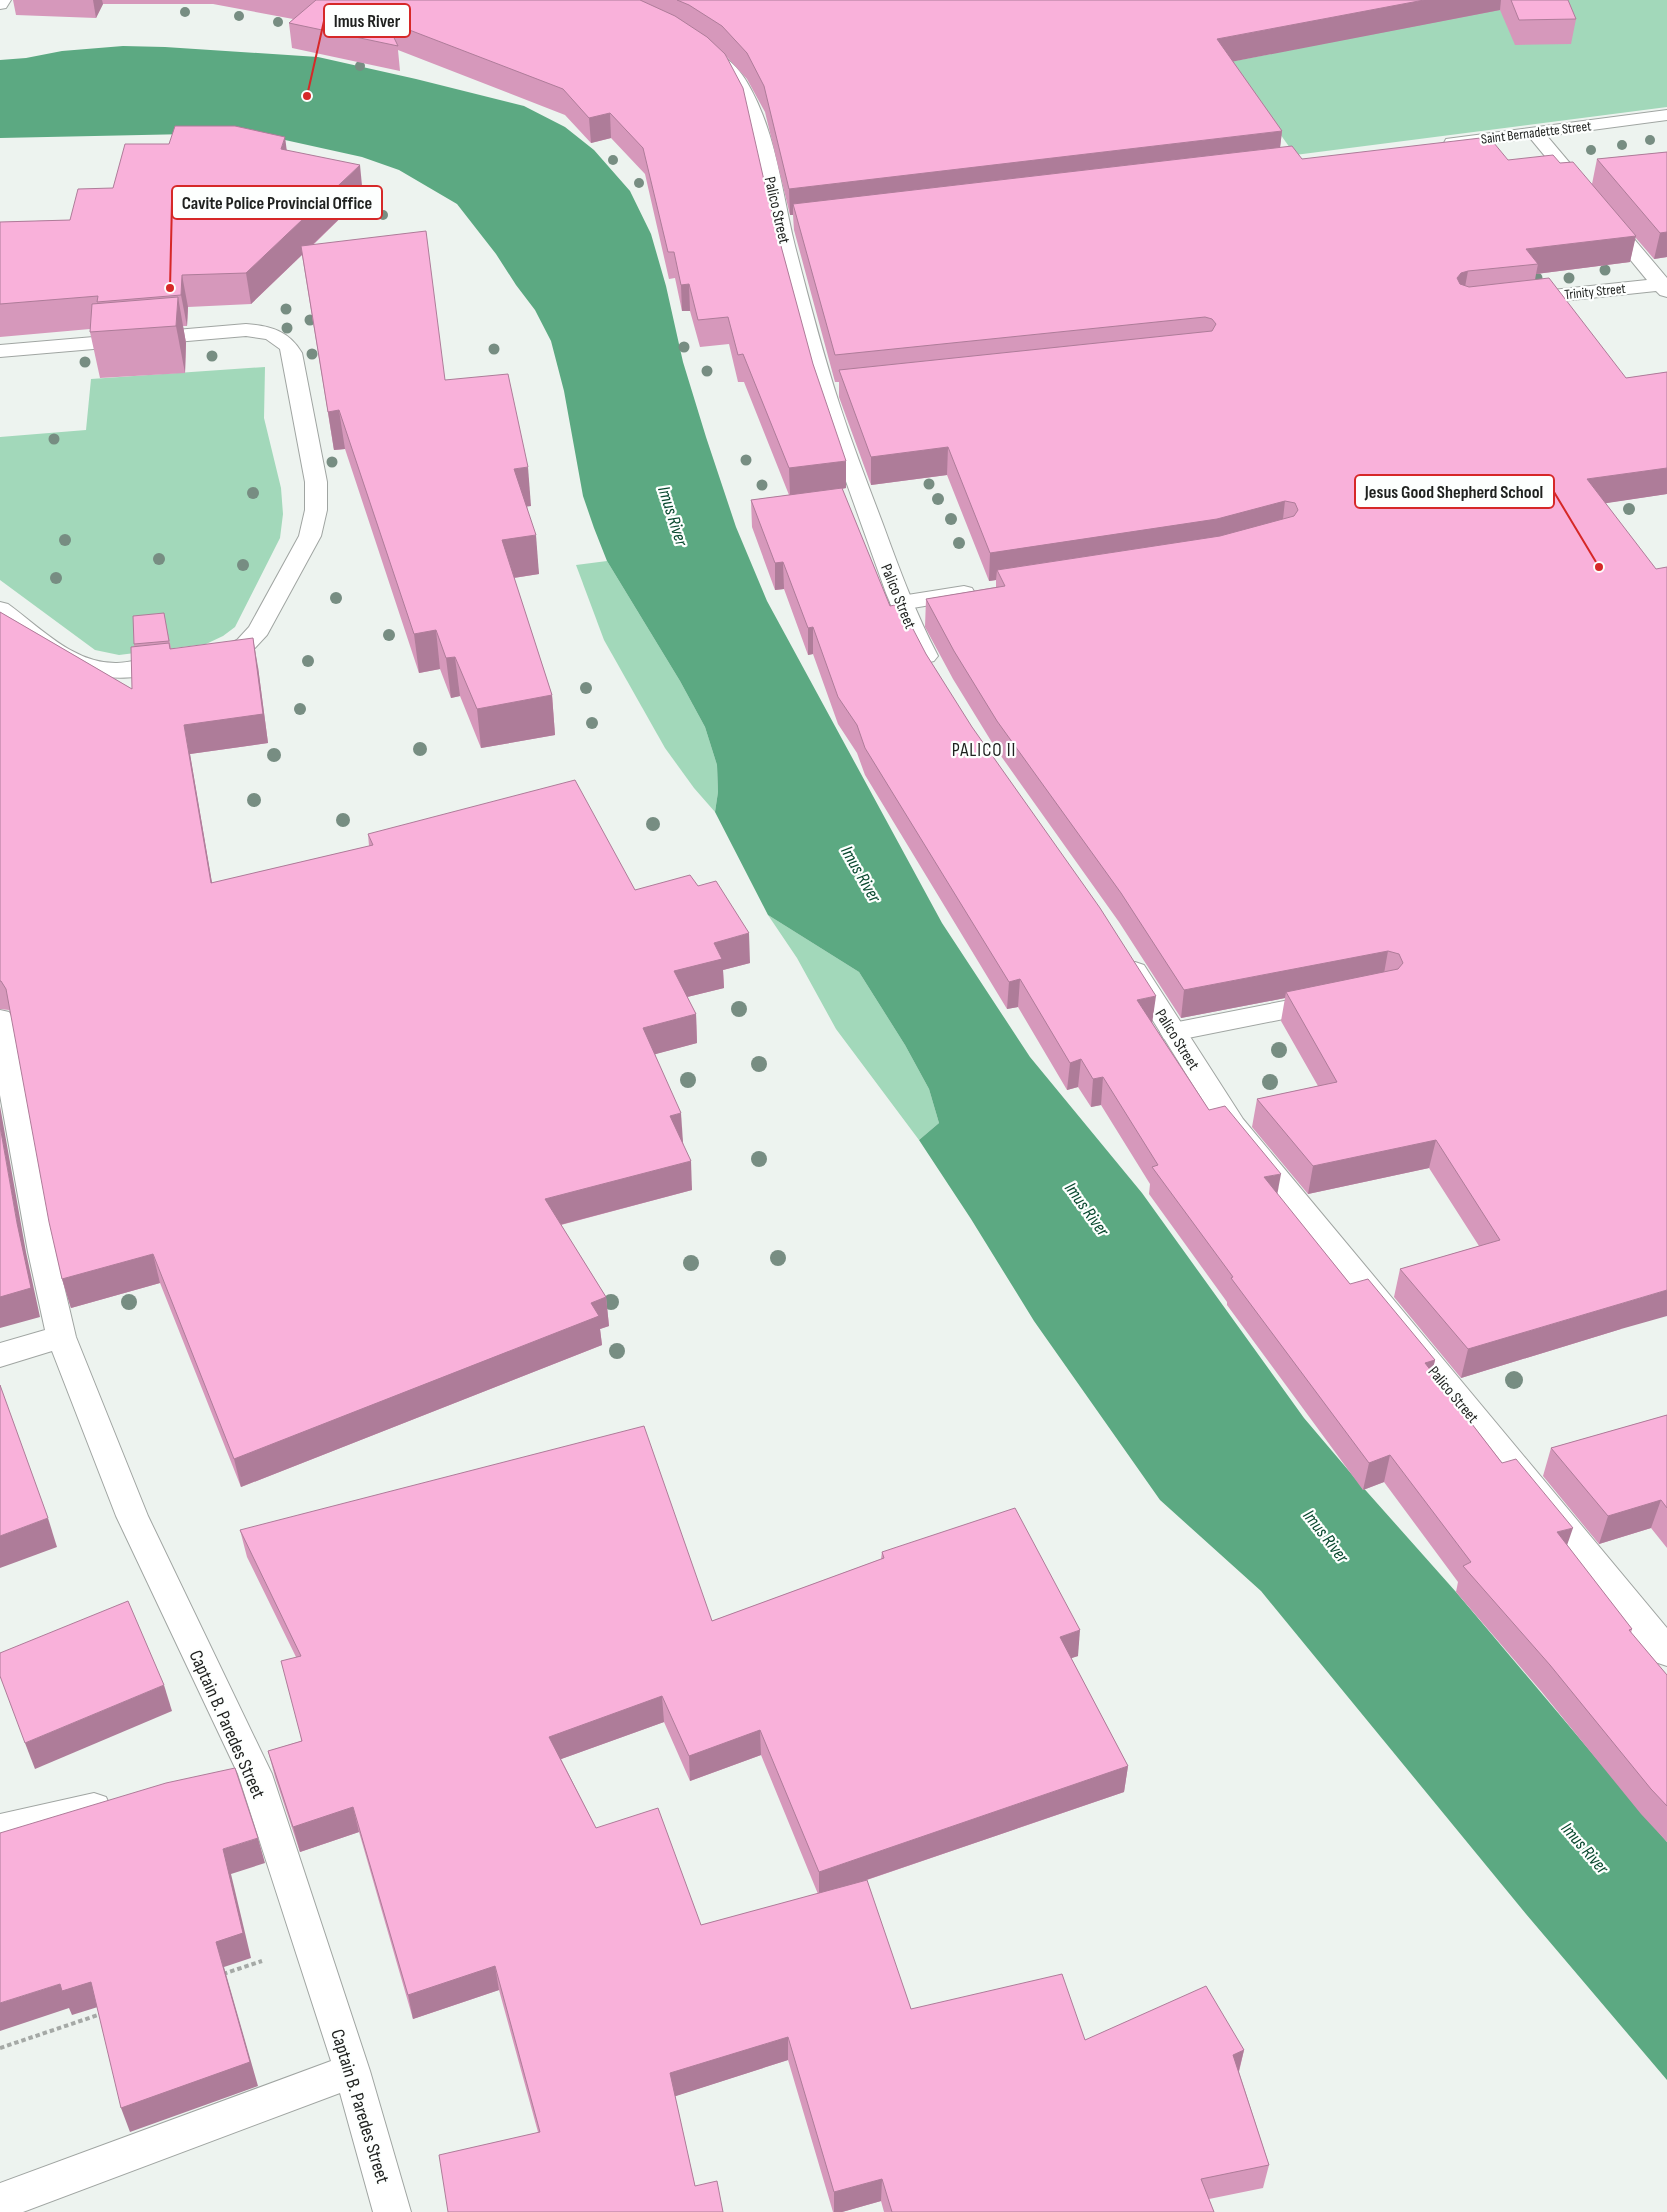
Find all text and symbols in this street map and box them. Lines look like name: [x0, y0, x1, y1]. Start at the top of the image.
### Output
callout: Imus River: [324, 4, 410, 37]
text: Imus River: [334, 11, 401, 32]
street label: Saint Bernadette Street: [1480, 117, 1592, 148]
street label: Palico Street: [760, 175, 793, 246]
callout: Cavite Police Provincial Office: [172, 186, 382, 219]
text: Cavite Police Provincial Office: [182, 193, 372, 214]
street label: Trinity Street: [1564, 280, 1626, 303]
callout: Jesus Good Shepherd School: [1355, 475, 1554, 508]
text: Jesus Good Shepherd School: [1364, 482, 1543, 503]
water label: Imus River: [653, 484, 692, 550]
street label: Palico Street: [876, 561, 919, 632]
district label: PALICO II: [952, 739, 1016, 762]
water label: Imus River: [836, 842, 886, 907]
street label: Palico Street: [1151, 1006, 1203, 1074]
water label: Imus River: [1060, 1178, 1114, 1241]
street label: Palico Street: [1424, 1363, 1482, 1427]
water label: Imus River: [1298, 1506, 1353, 1568]
street label: Captain B. Paredes Street: [184, 1647, 270, 1803]
water label: Imus River: [1557, 1818, 1613, 1879]
street label: Captain B. Paredes Street: [325, 2027, 394, 2186]

